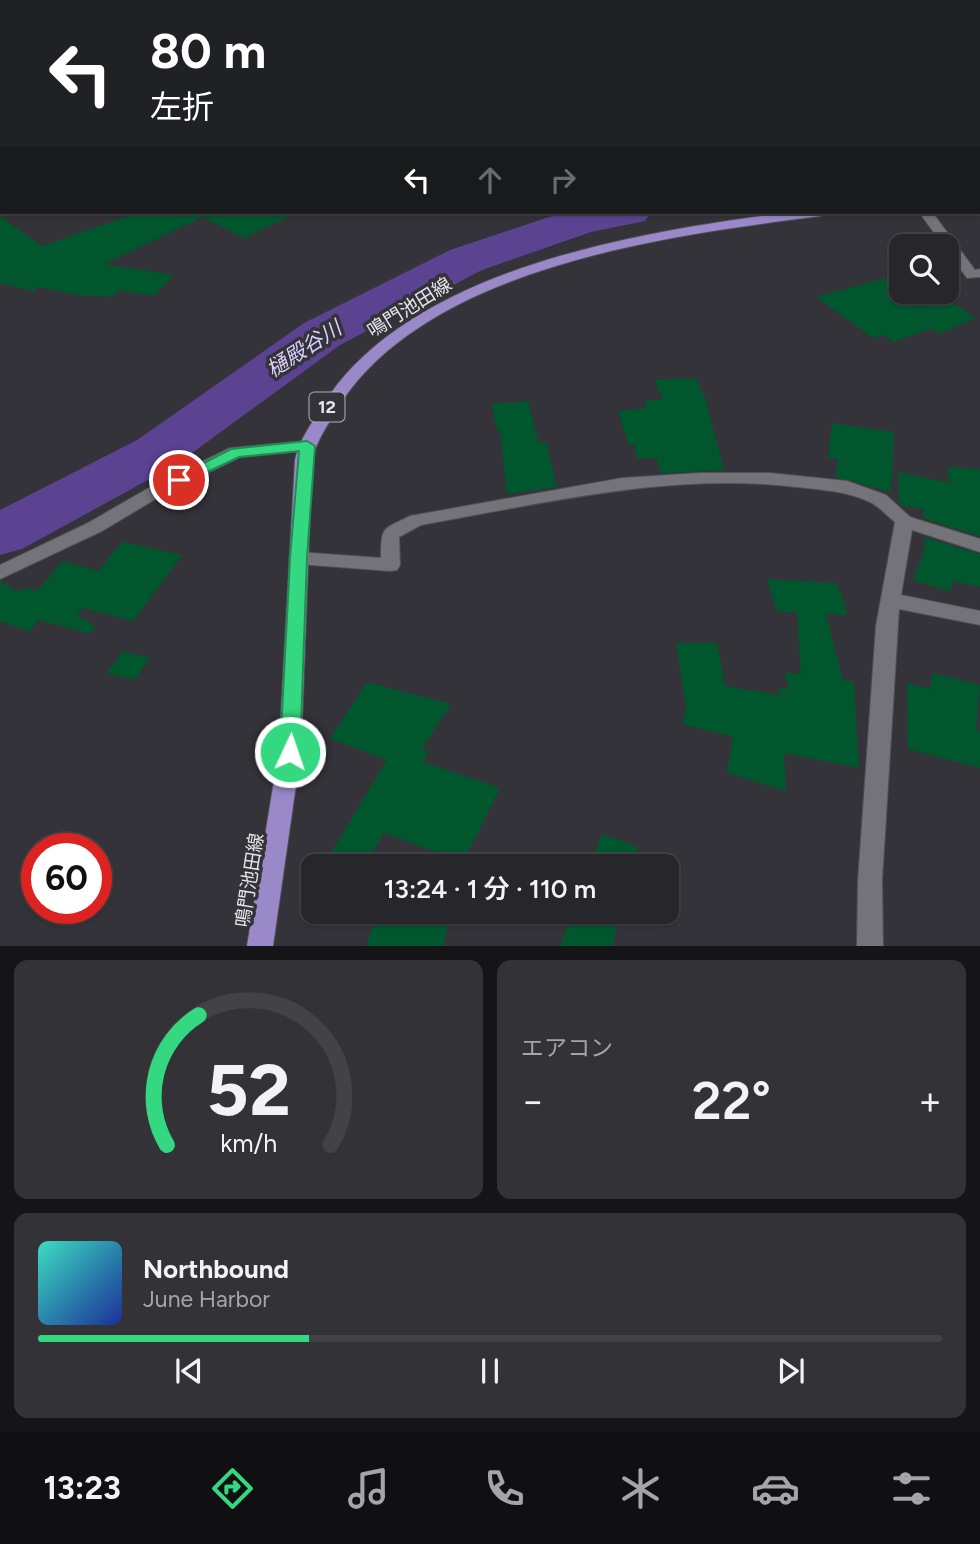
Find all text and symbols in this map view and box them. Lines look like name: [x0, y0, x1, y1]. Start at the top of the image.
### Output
text: 80 m: [150, 21, 266, 80]
icon: left: [35, 28, 126, 119]
text: 左折: [150, 88, 214, 126]
icon: left: [398, 161, 436, 199]
icon: ahead: [471, 161, 509, 199]
icon: right: [544, 161, 582, 199]
map controls: [889, 234, 959, 304]
button: search: [889, 234, 959, 304]
street label: 鳴門池田線: [363, 272, 456, 342]
water label: 樋殿谷川: [262, 314, 347, 382]
road number: 12: [310, 393, 344, 422]
pin: [149, 450, 209, 510]
icon: arrive: [160, 461, 198, 499]
position arrow: [253, 715, 327, 789]
street label: 鳴門池田線: [231, 831, 268, 929]
speed limit sign: 60: [21, 833, 112, 924]
text: 13:24 · 1 分 · 110 m: [384, 873, 596, 905]
text: エアコン: [521, 1034, 613, 1062]
text: 52: [206, 1047, 291, 1134]
text: 22°: [692, 1070, 771, 1132]
text: −: [521, 1078, 545, 1124]
text: +: [918, 1078, 942, 1124]
text: km/h: [220, 1128, 277, 1158]
text: Northbound: [143, 1253, 289, 1285]
text: June Harbor: [143, 1285, 270, 1313]
icon: previous: [170, 1352, 208, 1390]
icon: pause: [471, 1352, 509, 1390]
icon: next: [772, 1352, 810, 1390]
icon: directions: [208, 1464, 257, 1513]
icon: music: [344, 1464, 393, 1513]
icon: phone: [480, 1464, 529, 1513]
icon: climate: [616, 1464, 665, 1513]
icon: car: [751, 1464, 800, 1513]
icon: filters: [887, 1464, 936, 1513]
text: 13:23: [43, 1469, 121, 1507]

